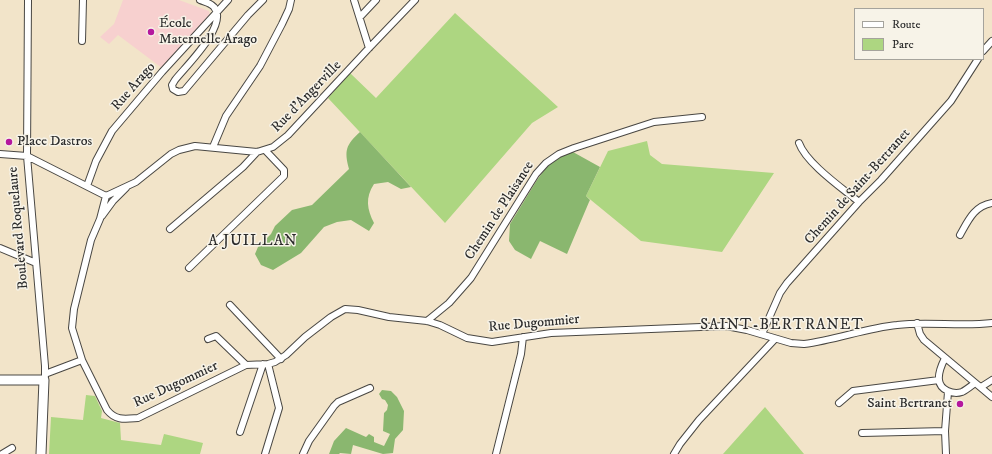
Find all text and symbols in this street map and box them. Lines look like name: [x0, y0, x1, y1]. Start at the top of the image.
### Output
legend: [854, 8, 984, 60]
place label: École Maternelle Arago: [159, 16, 257, 48]
text: Route: [892, 17, 920, 32]
marker: École Maternelle Arago: [146, 27, 156, 37]
text: Parc: [892, 37, 914, 52]
street label: Rue d'Angerville: [269, 58, 345, 136]
street label: Rue Arago: [108, 59, 160, 115]
street label: Chemin de Saint-Bertranet: [802, 126, 914, 248]
place label: Place Dastros: [17, 134, 92, 150]
marker: Place Dastros: [4, 137, 14, 147]
street label: Chemin de Plaisance: [462, 159, 538, 263]
street label: Boulevard Roquelaure: [5, 166, 33, 290]
district label: A JUILLAN: [208, 233, 298, 251]
street label: Rue Dugommier: [488, 312, 580, 336]
district label: SAINT-BERTRANET: [700, 317, 864, 335]
street label: Rue Dugommier: [131, 358, 221, 412]
place label: Saint Bertranet: [867, 396, 952, 412]
marker: Saint Bertranet: [955, 399, 965, 409]

